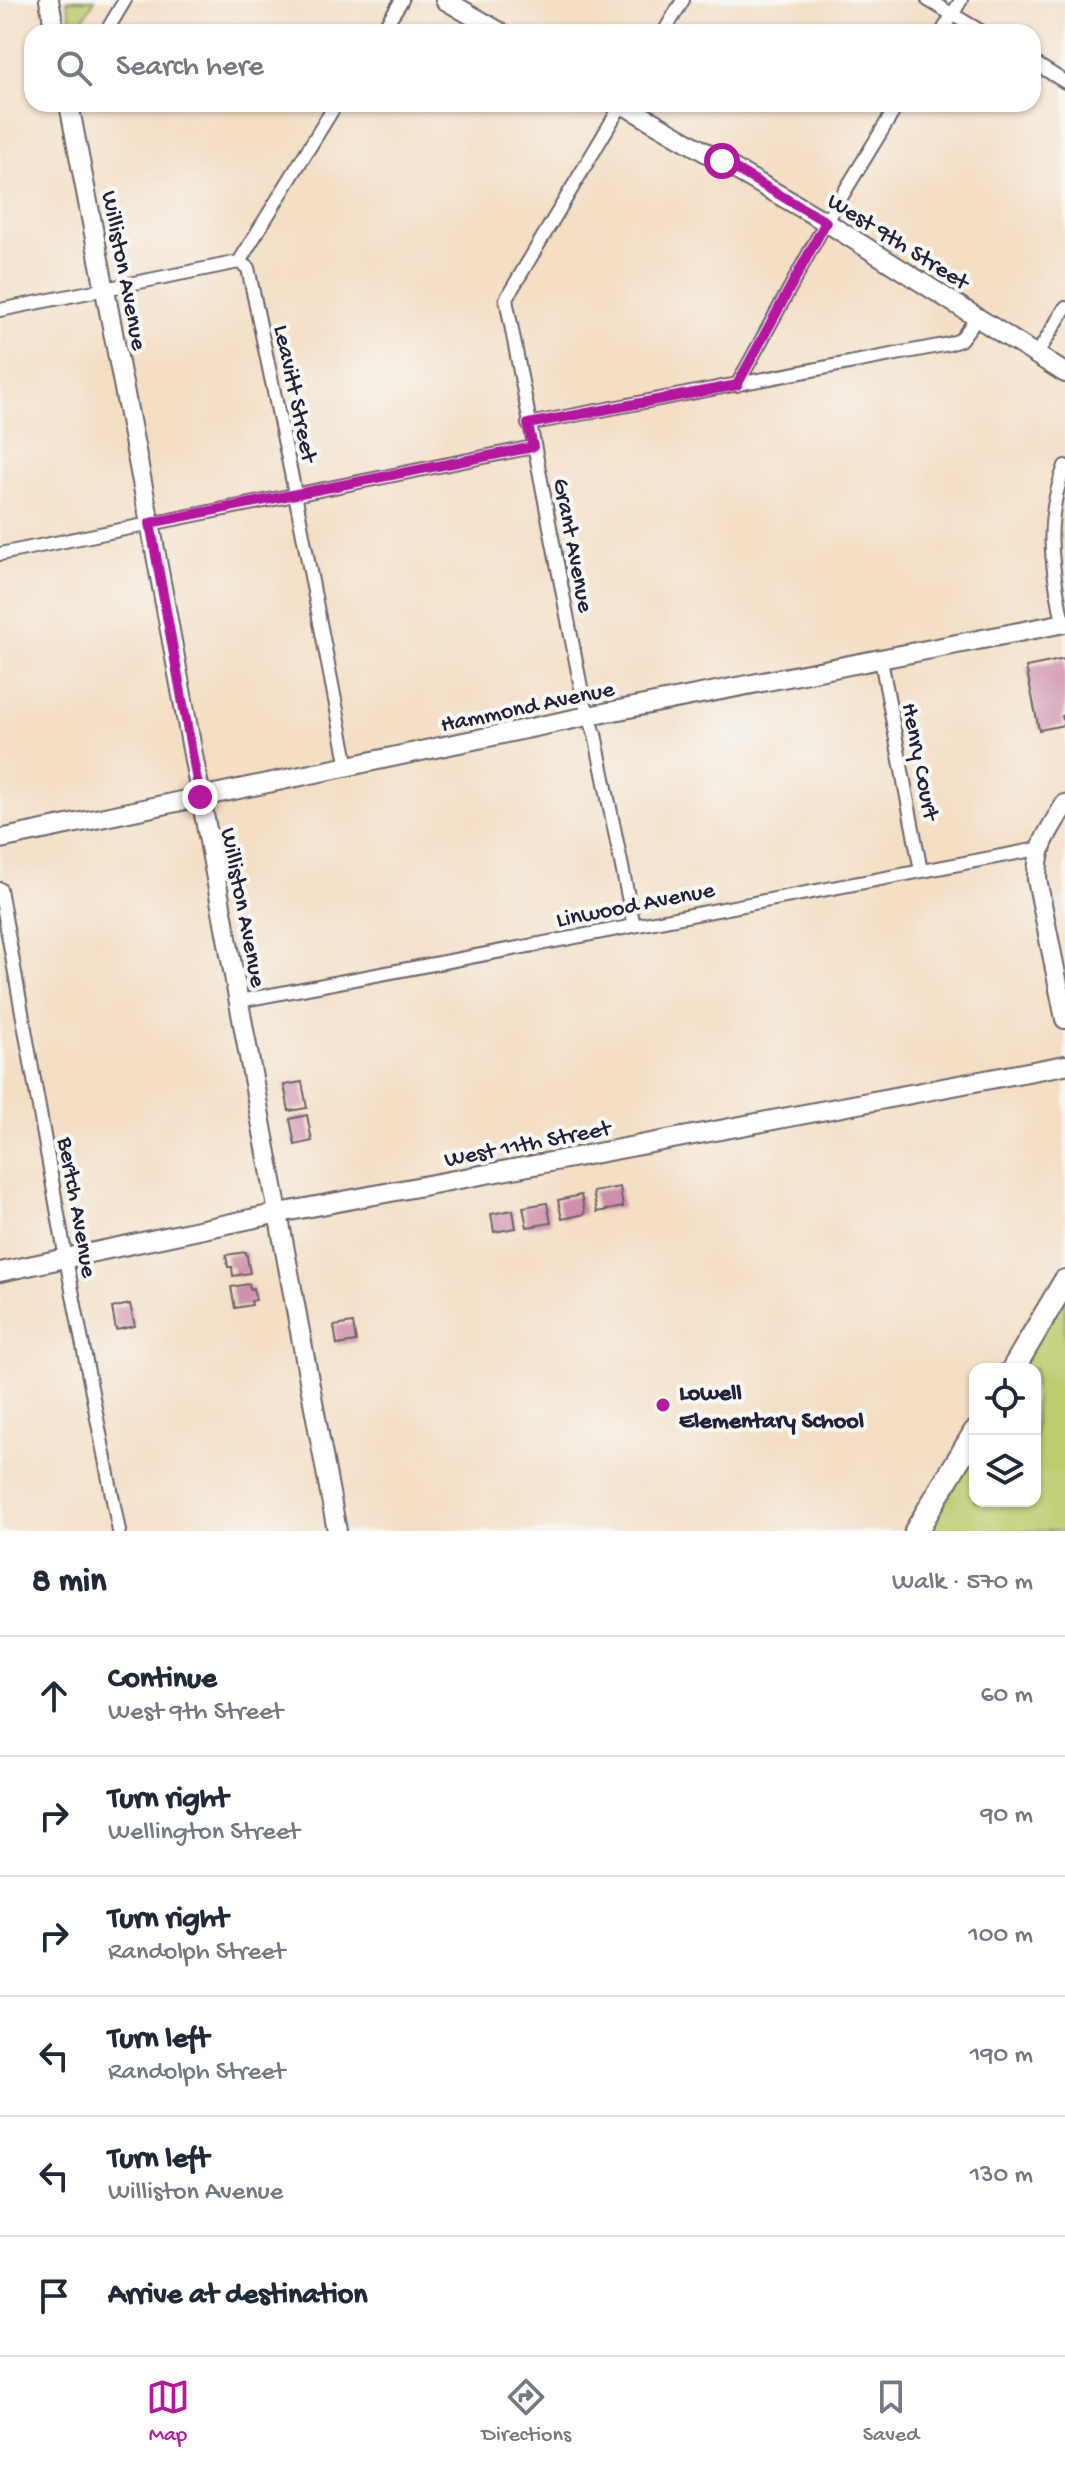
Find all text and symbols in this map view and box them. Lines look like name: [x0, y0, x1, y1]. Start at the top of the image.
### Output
search box: [24, 24, 1041, 112]
icon: search: [52, 46, 96, 90]
text: Search here: [116, 51, 264, 86]
route start: [704, 143, 740, 179]
street label: West 9th Street: [821, 188, 975, 299]
street label: Williston Avenue: [93, 189, 152, 353]
street label: Leavitt Street: [265, 322, 323, 467]
street label: Grant Avenue: [544, 476, 599, 616]
street label: Hammond Avenue: [438, 676, 618, 741]
street label: Henry Court: [893, 701, 945, 825]
route end: [182, 779, 218, 815]
street label: Williston Avenue: [212, 826, 271, 990]
street label: Linwood Avenue: [554, 877, 718, 936]
street label: West 11th Street: [442, 1115, 615, 1176]
street label: Bertch Avenue: [49, 1134, 102, 1281]
map controls: [969, 1363, 1041, 1507]
button: locate: [969, 1363, 1041, 1435]
place label: Lowell Elementary School: [679, 1380, 864, 1437]
marker: Lowell Elementary School: [654, 1396, 672, 1414]
button: layers: [969, 1435, 1041, 1507]
text: 8 min: [32, 1563, 106, 1603]
text: Walk · 570 m: [892, 1568, 1033, 1599]
text: Continue: [108, 1663, 217, 1698]
icon: ahead: [32, 1674, 76, 1718]
text: 60 m: [980, 1681, 1033, 1712]
text: West 9th Street: [108, 1698, 283, 1729]
text: Turn right: [108, 1783, 228, 1818]
icon: right: [32, 1794, 76, 1838]
text: 90 m: [981, 1801, 1033, 1832]
text: Wellington Street: [108, 1818, 300, 1849]
text: Turn right: [108, 1903, 228, 1938]
icon: right: [32, 1914, 76, 1958]
text: 100 m: [968, 1921, 1033, 1952]
text: Randolph Street: [108, 1938, 285, 1969]
text: Turn left: [108, 2023, 209, 2058]
icon: left: [32, 2034, 76, 2078]
text: 190 m: [970, 2041, 1033, 2072]
text: Randolph Street: [108, 2058, 285, 2089]
text: Turn left: [108, 2143, 209, 2178]
icon: left: [32, 2154, 76, 2198]
text: 130 m: [970, 2161, 1033, 2192]
text: Williston Avenue: [108, 2178, 283, 2209]
icon: arrive: [32, 2274, 76, 2318]
text: Arrive at destination: [108, 2279, 368, 2314]
tab: Map: [146, 2375, 190, 2449]
tab: Directions: [482, 2375, 571, 2449]
tab: Saved: [863, 2375, 919, 2449]

